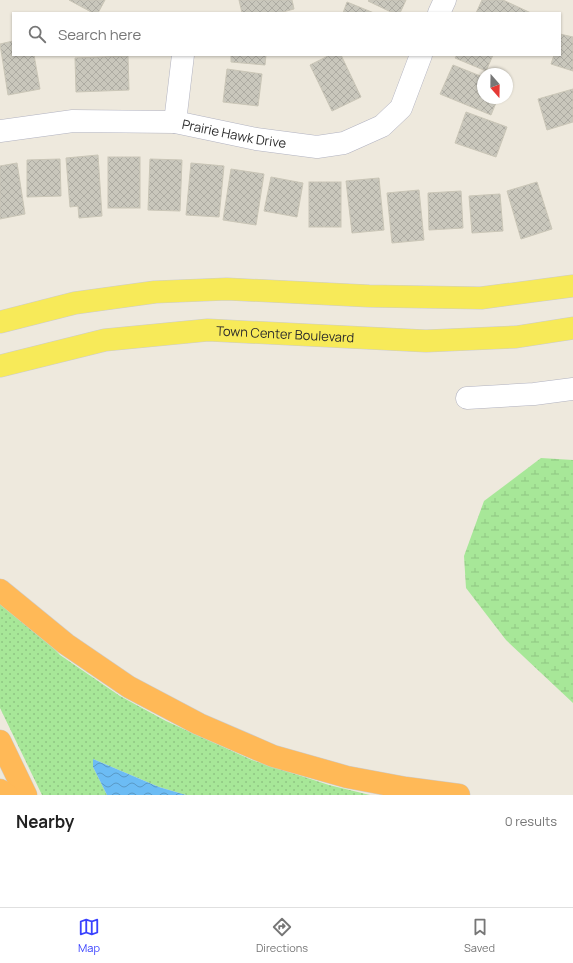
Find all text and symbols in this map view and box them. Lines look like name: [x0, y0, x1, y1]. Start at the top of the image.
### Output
search box: [12, 12, 561, 56]
icon: search: [26, 23, 48, 45]
text: Search here: [58, 24, 141, 45]
north arrow: [477, 68, 513, 104]
street label: Prairie Hawk Drive: [180, 115, 288, 152]
street label: Town Center Boulevard: [216, 321, 355, 346]
text: Nearby: [16, 810, 74, 833]
text: 0 results: [505, 812, 557, 830]
tab: Map: [78, 916, 100, 955]
tab: Directions: [256, 916, 308, 955]
tab: Saved: [464, 916, 495, 955]

